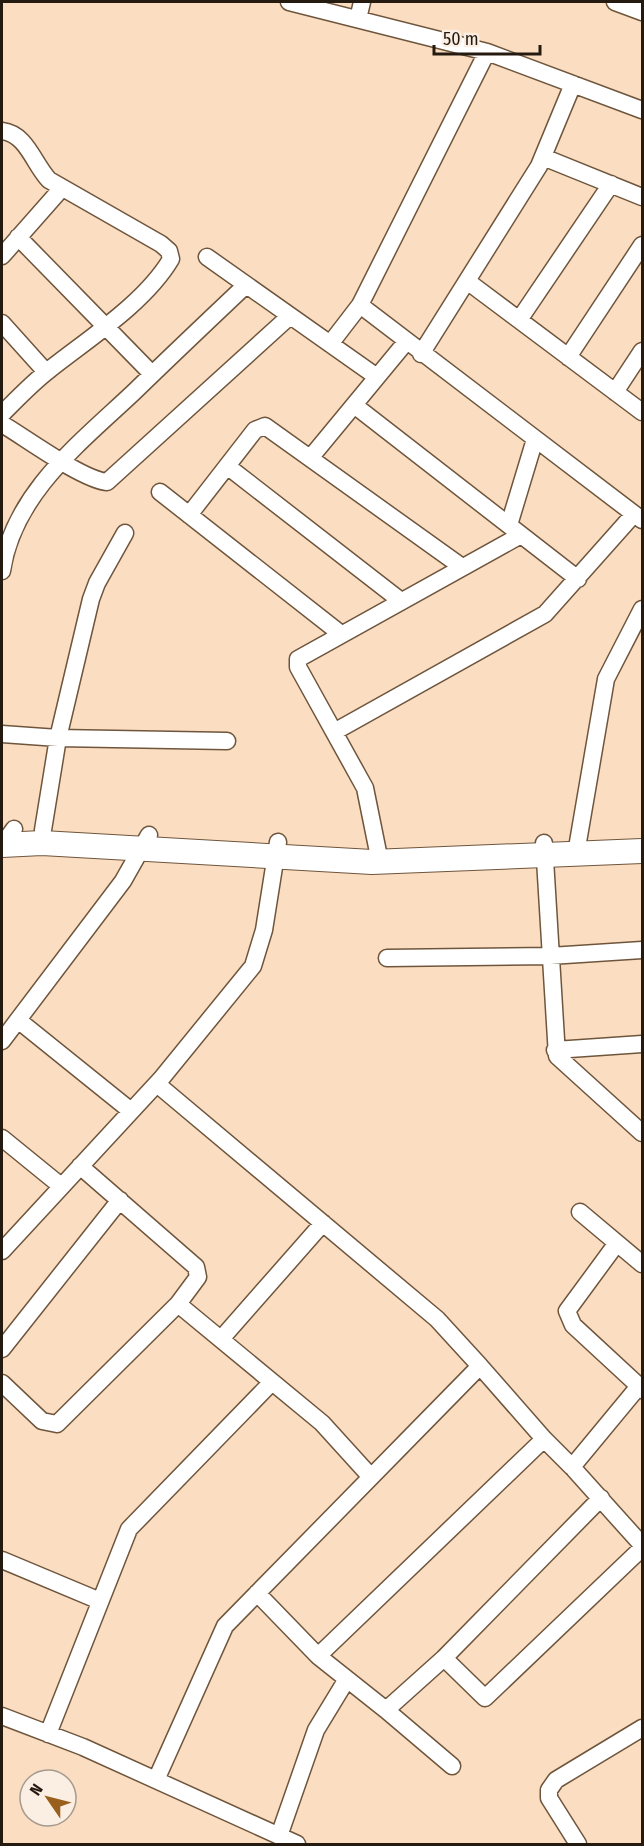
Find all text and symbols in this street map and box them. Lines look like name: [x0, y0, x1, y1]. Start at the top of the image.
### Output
scale bar: [434, 18, 540, 56]
text: 50 m: [443, 28, 479, 50]
north arrow: [18, 1768, 78, 1828]
text: N: [26, 1780, 47, 1799]

